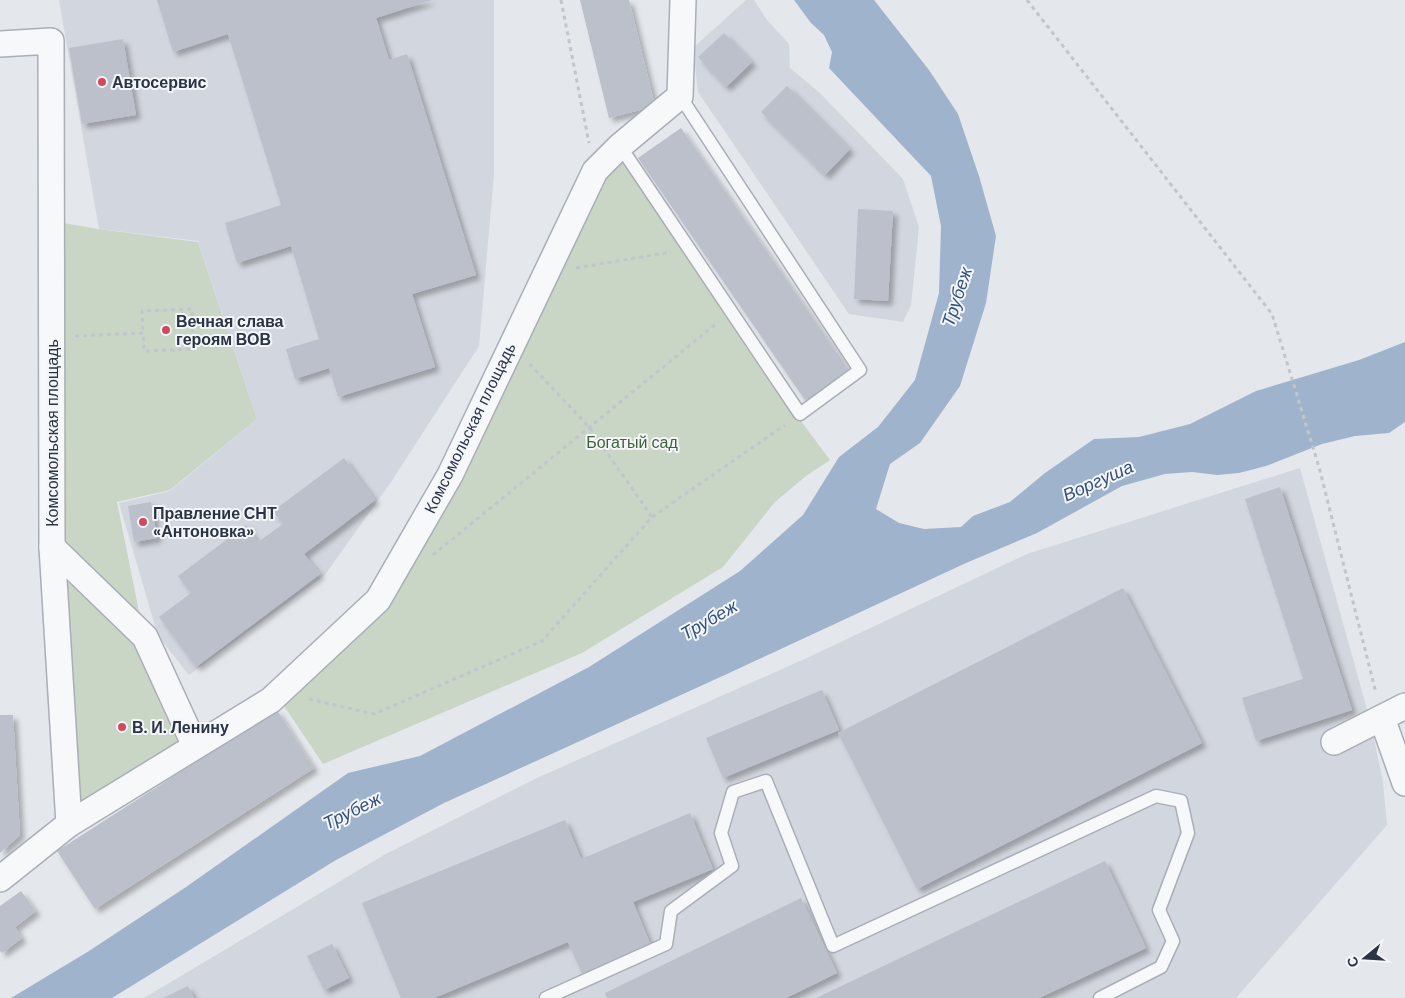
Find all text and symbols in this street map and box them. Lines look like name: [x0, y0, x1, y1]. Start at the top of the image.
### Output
place label: Автосервис: [112, 72, 207, 93]
marker: Автосервис: [96, 76, 108, 88]
water label: Трубеж: [936, 263, 978, 330]
place label: Вечная слава героям ВОВ: [176, 311, 284, 350]
marker: Вечная слава героям ВОВ: [160, 324, 172, 336]
street label: Комсомольская площадь: [42, 339, 63, 527]
street label: Комсомольская площадь: [419, 339, 521, 517]
park label: Богатый сад: [586, 432, 679, 453]
water label: Воргуша: [1059, 455, 1137, 507]
place label: Правление СНТ «Антоновка»: [153, 503, 277, 542]
marker: Правление СНТ «Антоновка»: [137, 516, 149, 528]
water label: Трубеж: [676, 593, 743, 646]
place label: В. И. Ленину: [132, 717, 229, 738]
marker: В. И. Ленину: [116, 721, 128, 733]
water label: Трубеж: [319, 786, 386, 835]
north arrow: [1340, 933, 1390, 983]
text: С: [1343, 954, 1363, 970]

